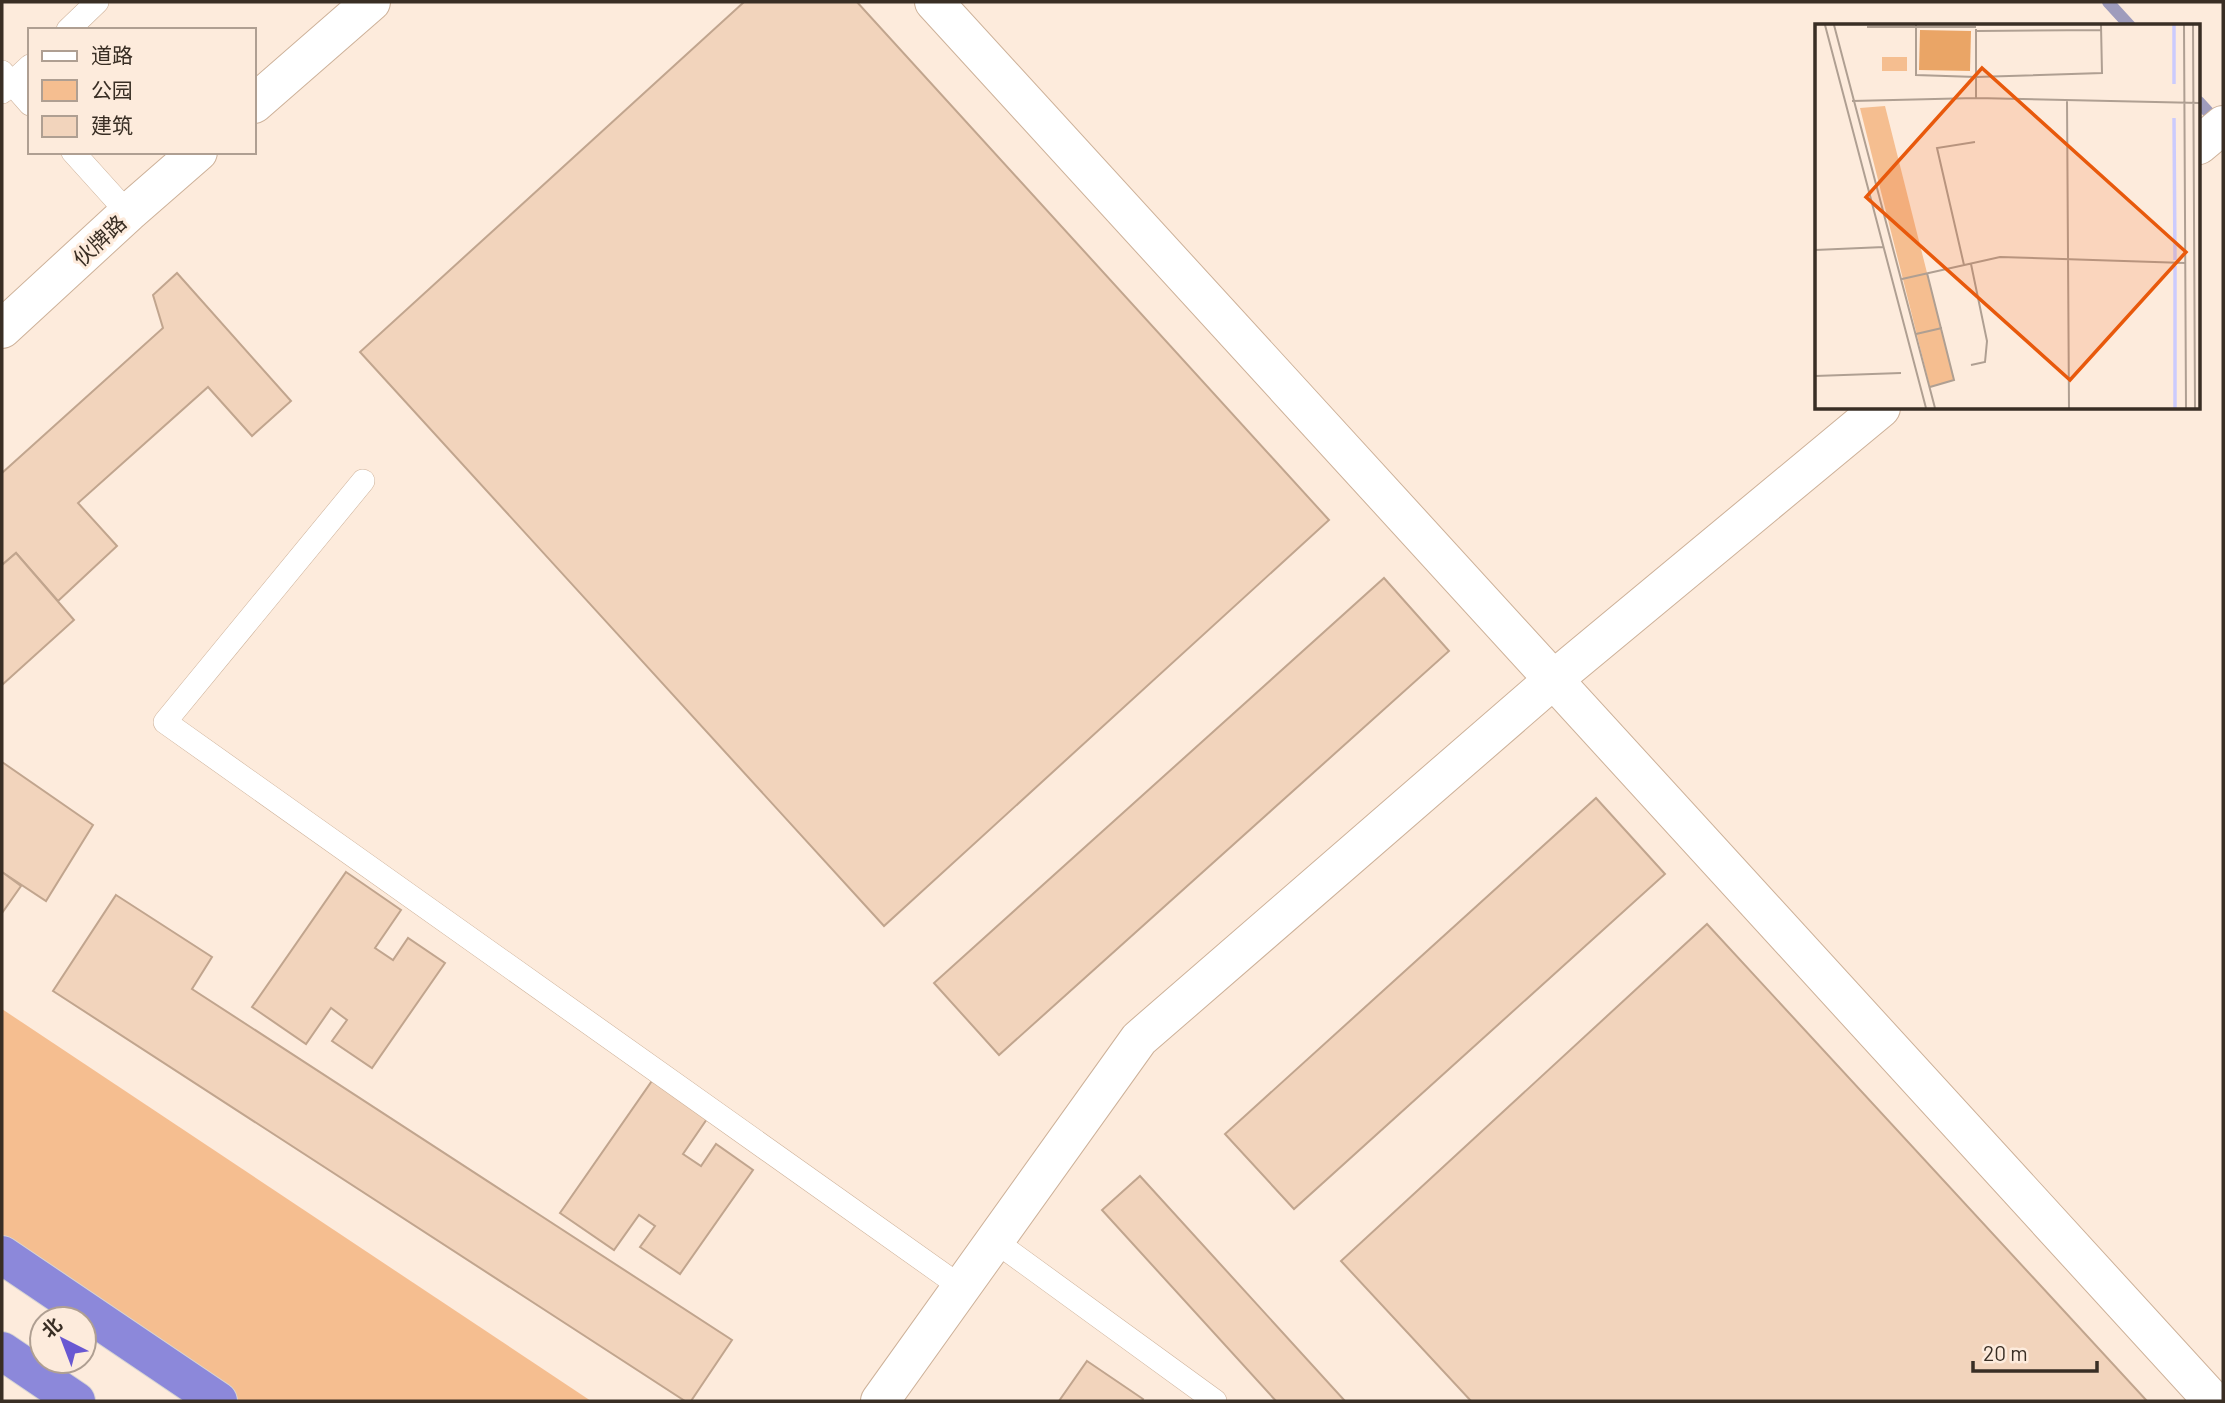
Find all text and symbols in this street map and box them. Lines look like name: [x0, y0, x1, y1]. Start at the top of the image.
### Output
inset map: [1815, 24, 2200, 410]
legend: [28, 28, 256, 154]
text: 道路: [91, 42, 133, 67]
text: 公园: [91, 77, 133, 102]
text: 建筑: [91, 112, 133, 137]
street label: 伙牌路: [67, 209, 131, 271]
north arrow: [28, 1305, 98, 1375]
text: 北: [37, 1312, 66, 1342]
scale bar: [1973, 1330, 2097, 1374]
text: 20 m: [1983, 1340, 2028, 1365]

